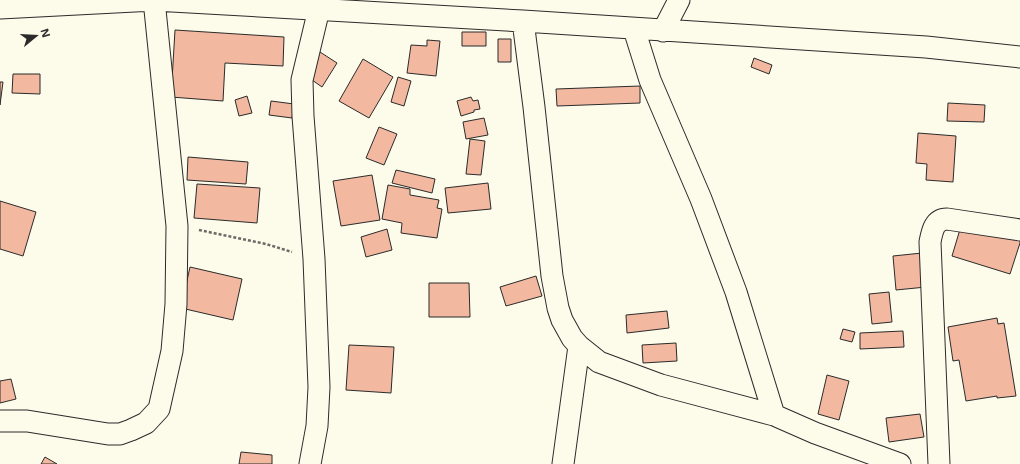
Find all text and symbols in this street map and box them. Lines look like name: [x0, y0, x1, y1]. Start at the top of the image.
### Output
north arrow: [16, 16, 56, 56]
text: N: [37, 26, 55, 39]

